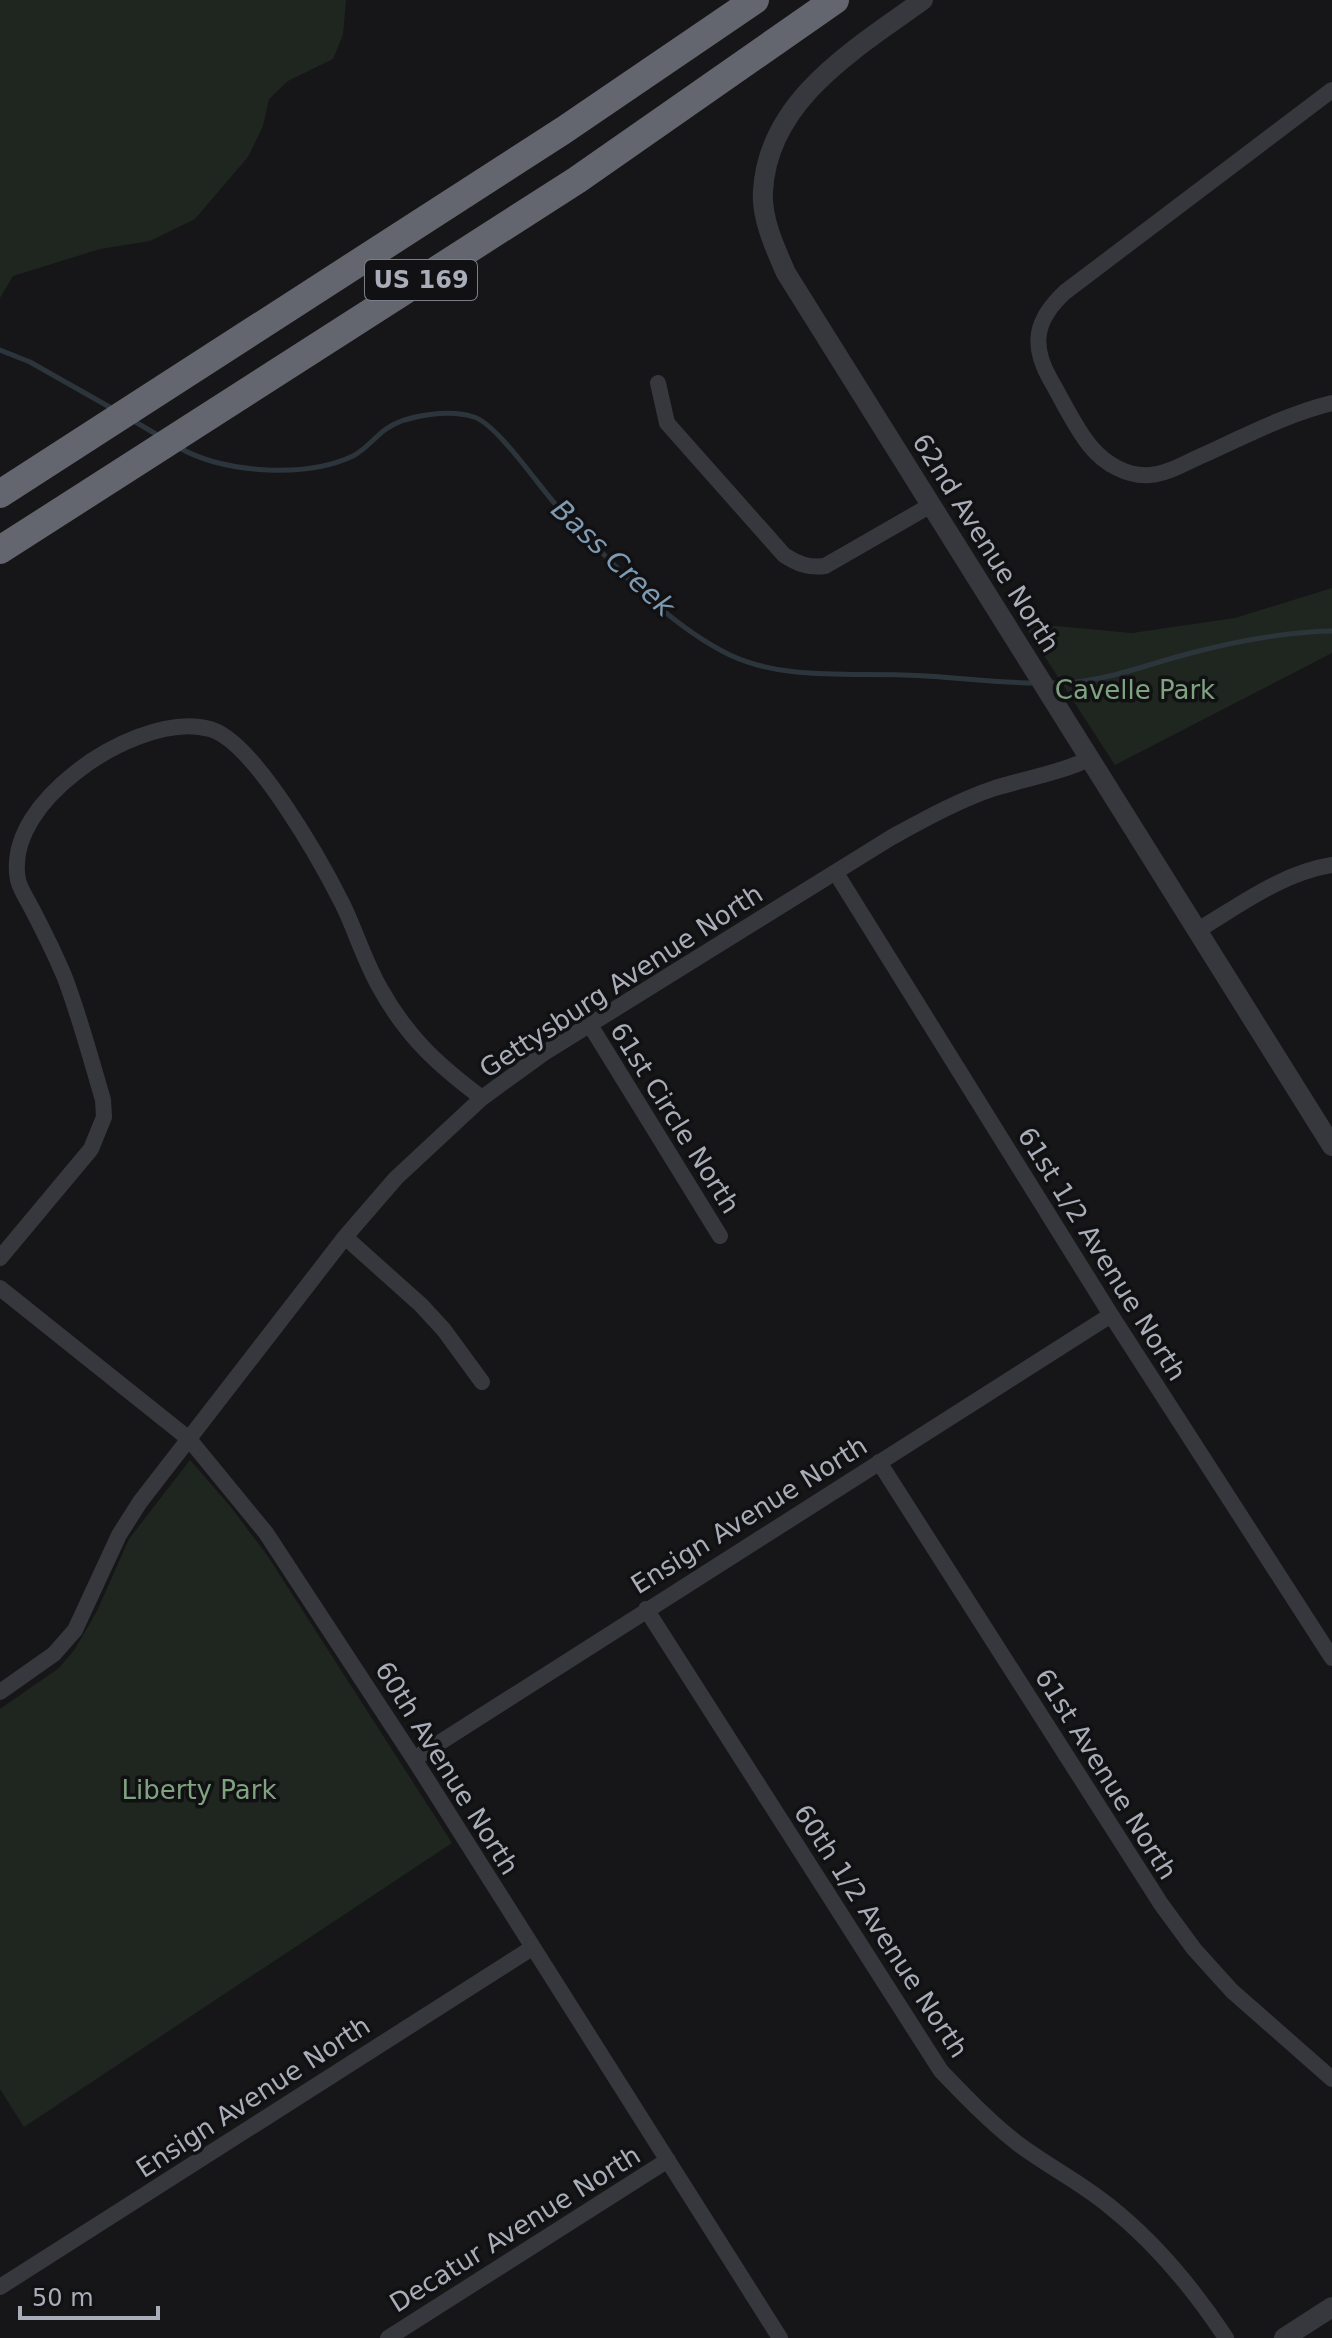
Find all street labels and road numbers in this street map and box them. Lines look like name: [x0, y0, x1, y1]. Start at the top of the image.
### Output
road number: US 169: [365, 260, 477, 300]
street label: 62nd Avenue North: [907, 428, 1065, 658]
street label: Gettysburg Avenue North: [474, 878, 768, 1084]
street label: 61st Circle North: [604, 1017, 746, 1219]
street label: 61st 1/2 Avenue North: [1012, 1122, 1192, 1386]
street label: Ensign Avenue North: [625, 1430, 873, 1600]
street label: 60th Avenue North: [369, 1656, 525, 1880]
street label: 61st Avenue North: [1029, 1663, 1183, 1885]
street label: 60th 1/2 Avenue North: [788, 1799, 974, 2063]
street label: Ensign Avenue North: [131, 2010, 375, 2184]
street label: Decatur Avenue North: [384, 2140, 646, 2318]

